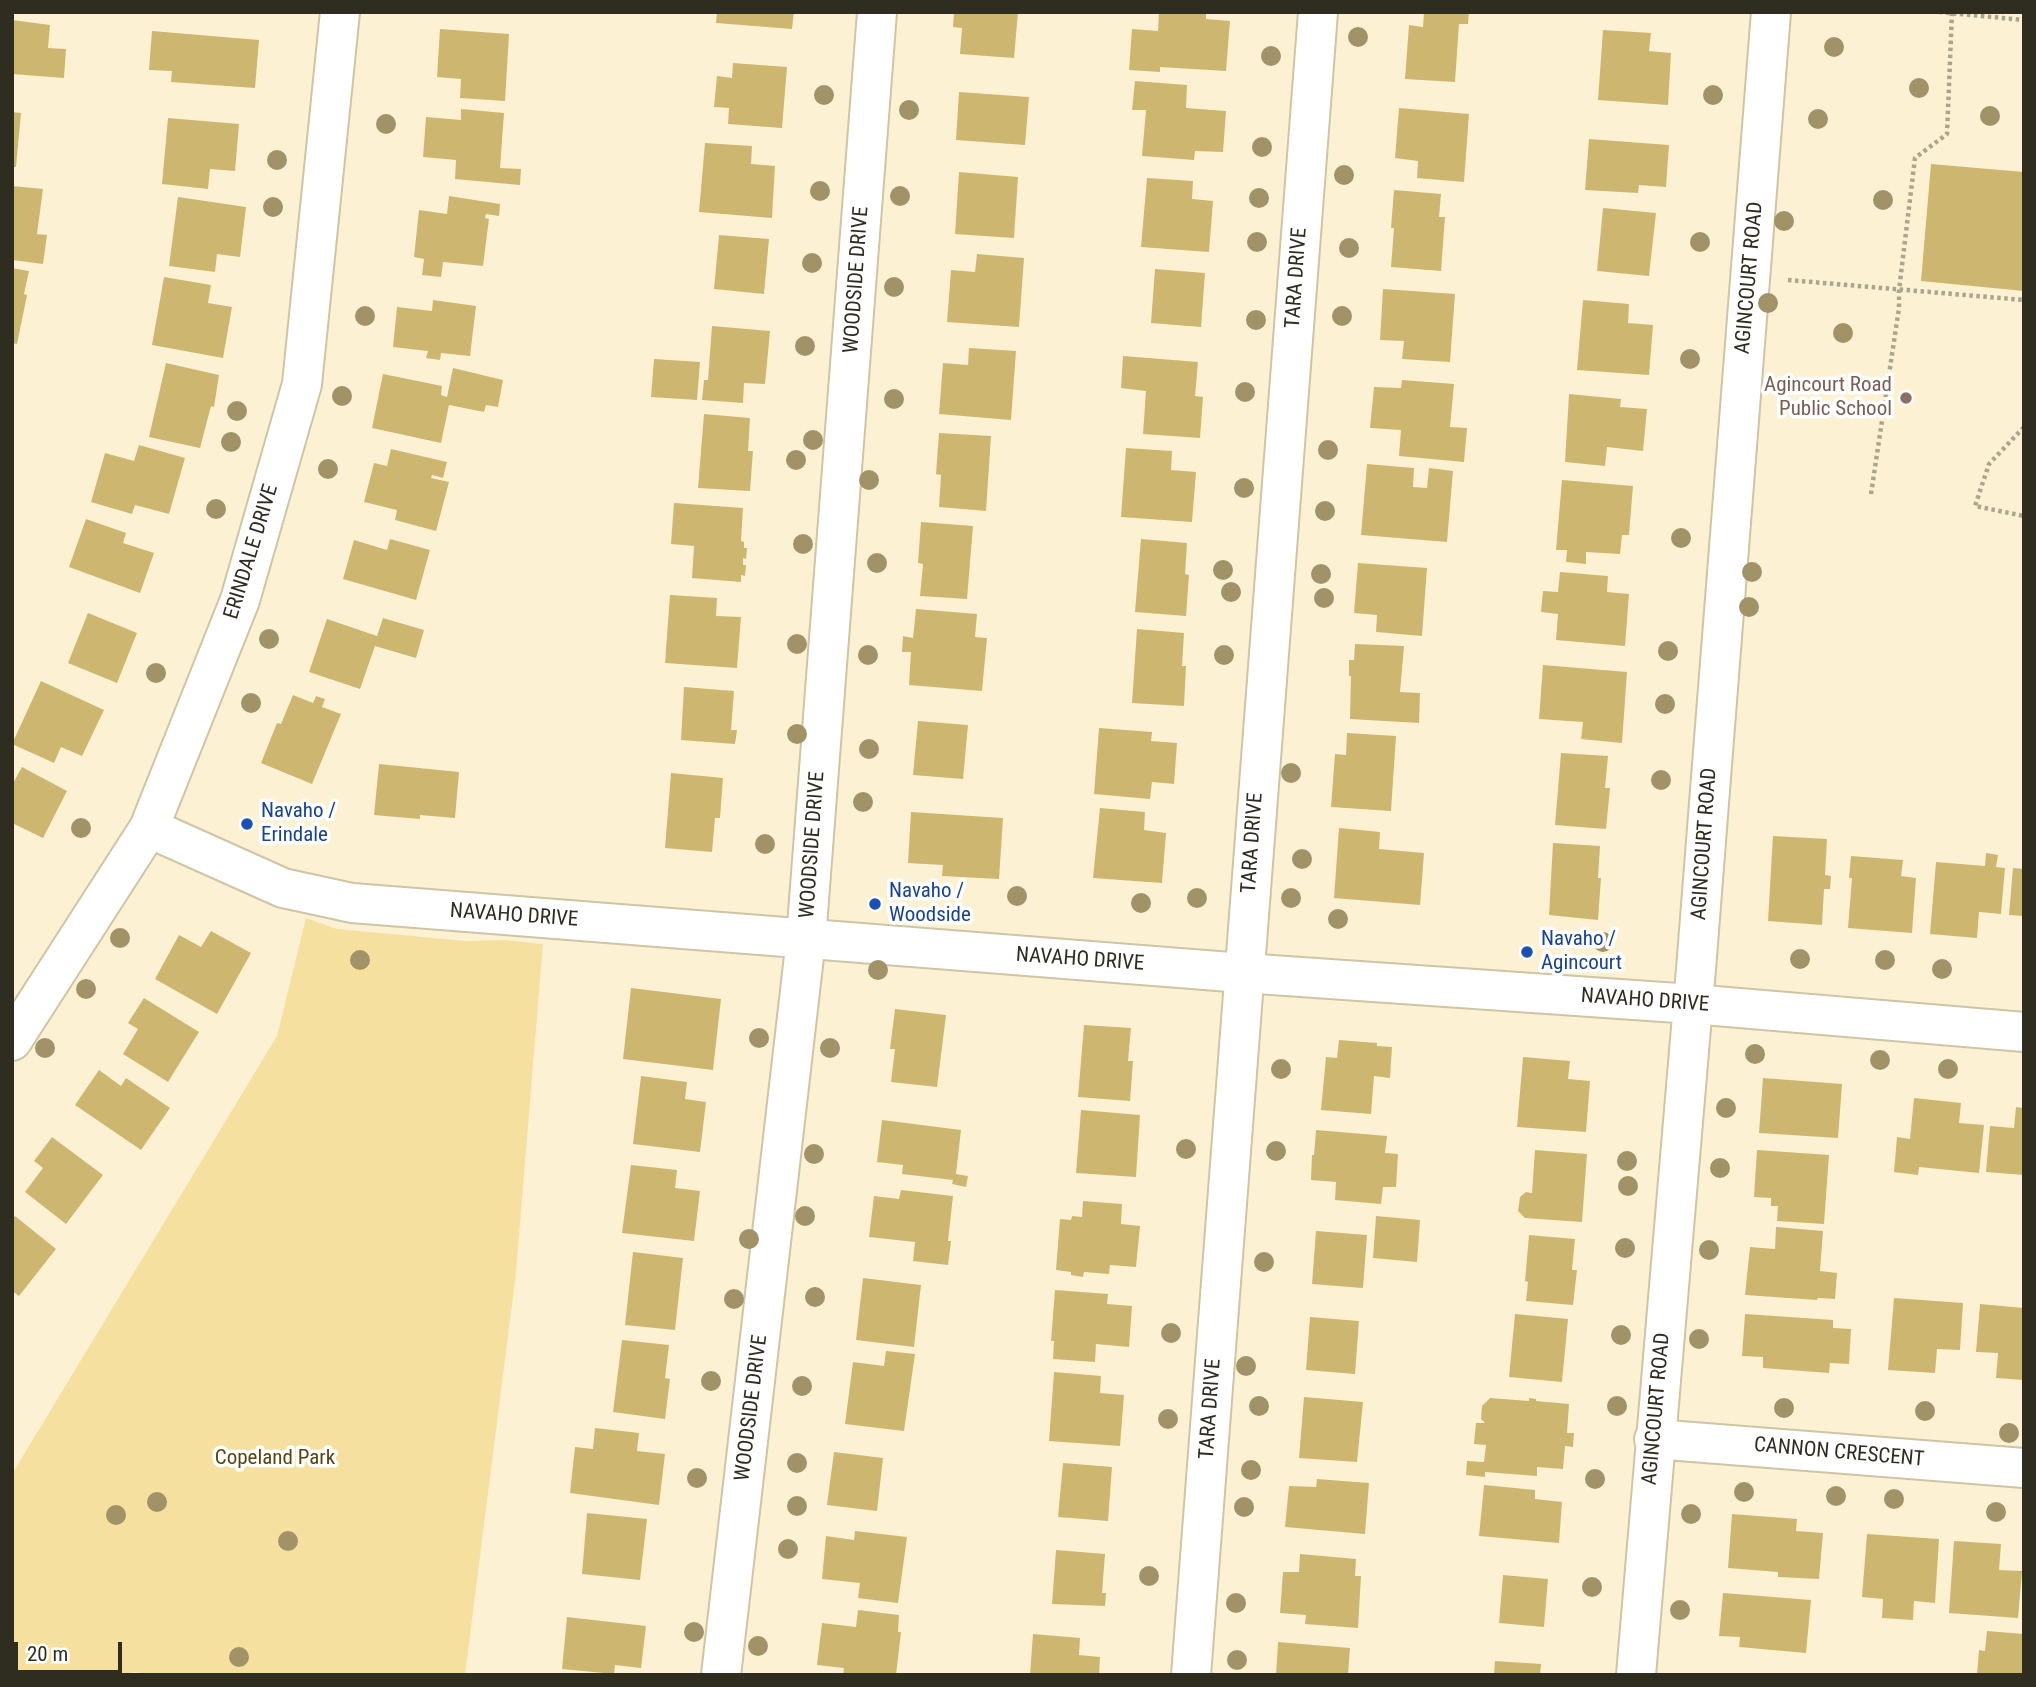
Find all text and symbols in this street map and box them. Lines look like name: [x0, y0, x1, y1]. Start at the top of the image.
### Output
street label: AGINCOURT ROAD: [1731, 201, 1769, 355]
street label: WOODSIDE DRIVE: [839, 206, 875, 354]
street label: TARA DRIVE: [1281, 227, 1313, 329]
place label: Agincourt Road Public School: [1764, 373, 1892, 423]
marker: Agincourt Road Public School: [1898, 390, 1914, 406]
street label: ERINDALE DRIVE: [220, 482, 284, 622]
street label: AGINCOURT ROAD: [1687, 767, 1723, 921]
street label: WOODSIDE DRIVE: [795, 771, 831, 919]
street label: TARA DRIVE: [1237, 792, 1269, 894]
place label: Navaho / Erindale: [261, 799, 336, 849]
marker: Navaho / Erindale: [239, 816, 255, 832]
place label: Navaho / Woodside: [889, 879, 971, 929]
marker: Navaho / Woodside: [867, 896, 883, 912]
street label: NAVAHO DRIVE: [449, 899, 579, 933]
place label: Navaho / Agincourt: [1541, 927, 1622, 977]
street label: NAVAHO DRIVE: [1015, 943, 1145, 977]
marker: Navaho / Agincourt: [1519, 944, 1535, 960]
street label: NAVAHO DRIVE: [1580, 984, 1710, 1018]
street label: AGINCOURT ROAD: [1638, 1332, 1676, 1486]
street label: WOODSIDE DRIVE: [731, 1333, 773, 1483]
street label: TARA DRIVE: [1195, 1358, 1227, 1460]
street label: CANNON CRESCENT: [1753, 1433, 1925, 1473]
park label: Copeland Park: [215, 1446, 335, 1472]
scale bar: [18, 1628, 126, 1672]
text: 20 m: [27, 1642, 68, 1666]

